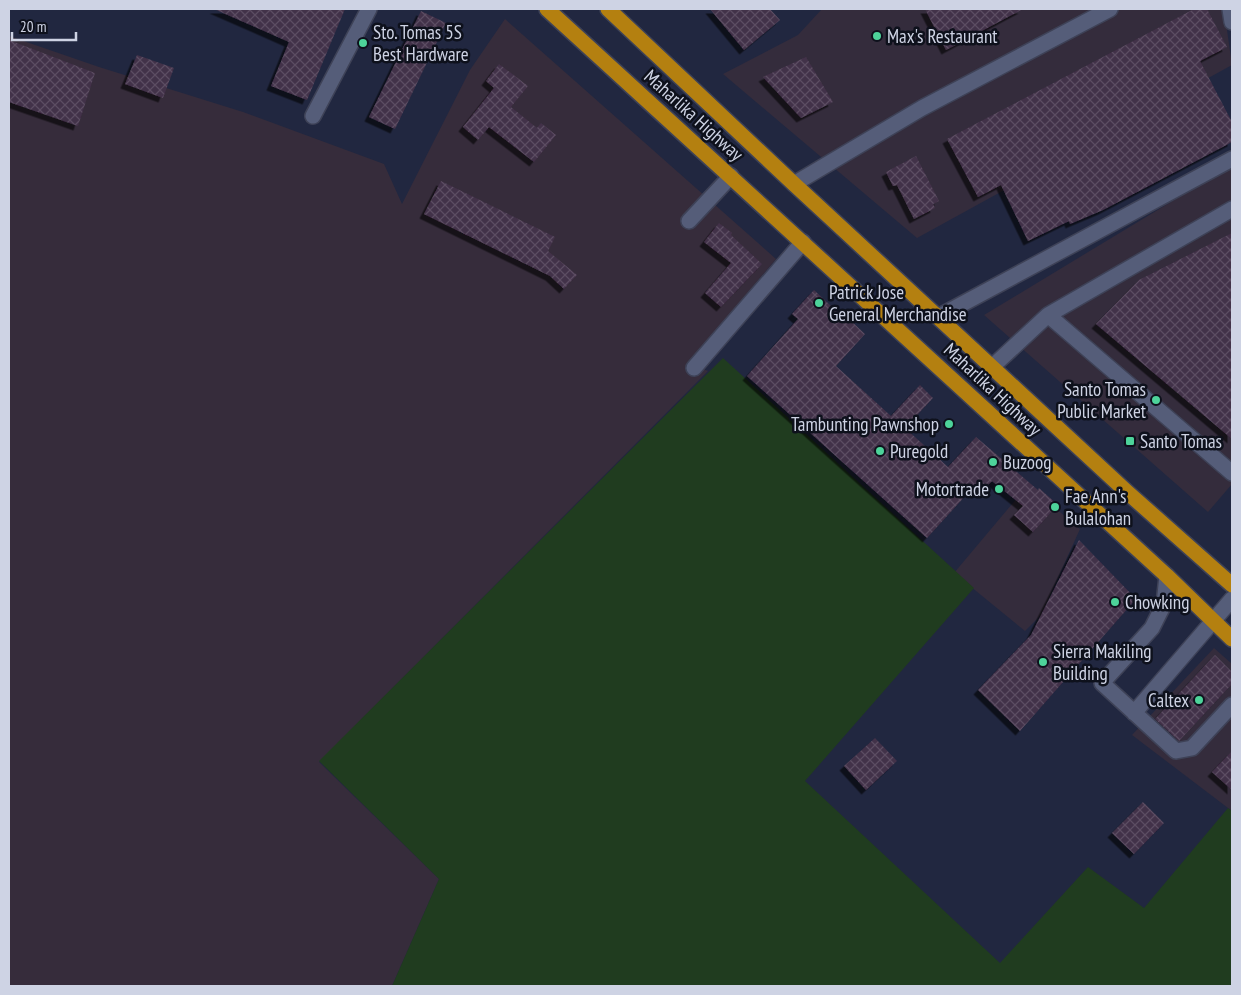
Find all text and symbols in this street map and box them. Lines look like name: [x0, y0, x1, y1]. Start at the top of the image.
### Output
scale bar: [12, 10, 76, 42]
text: 20 m: [20, 17, 46, 36]
place label: Sto. Tomas 5S Best Hardware: [373, 20, 469, 66]
place label: Max's Restaurant: [887, 24, 998, 48]
marker: Max's Restaurant: [871, 30, 883, 42]
marker: Sto. Tomas 5S Best Hardware: [357, 37, 369, 49]
street label: Maharlika Highway: [639, 64, 749, 166]
place label: Patrick Jose General Merchandise: [829, 280, 967, 326]
marker: Patrick Jose General Merchandise: [813, 297, 825, 309]
street label: Maharlika Highway: [939, 338, 1048, 441]
place label: Santo Tomas Public Market: [1057, 377, 1147, 423]
marker: Santo Tomas Public Market: [1150, 394, 1162, 406]
place label: Tambunting Pawnshop: [791, 412, 939, 436]
marker: Tambunting Pawnshop: [943, 418, 955, 430]
place label: Santo Tomas: [1140, 429, 1222, 453]
marker: Santo Tomas: [1124, 435, 1136, 447]
place label: Puregold: [890, 439, 948, 463]
marker: Puregold: [874, 445, 886, 457]
place label: Buzoog: [1003, 450, 1051, 474]
marker: Buzoog: [987, 456, 999, 468]
place label: Motortrade: [916, 477, 989, 501]
marker: Motortrade: [993, 483, 1005, 495]
place label: Fae Ann's Bulalohan: [1065, 484, 1131, 530]
marker: Fae Ann's Bulalohan: [1049, 501, 1061, 513]
place label: Chowking: [1125, 590, 1189, 614]
marker: Chowking: [1109, 596, 1121, 608]
place label: Sierra Makiling Building: [1053, 639, 1151, 685]
marker: Sierra Makiling Building: [1037, 656, 1049, 668]
place label: Caltex: [1148, 688, 1189, 712]
marker: Caltex: [1193, 694, 1205, 706]

